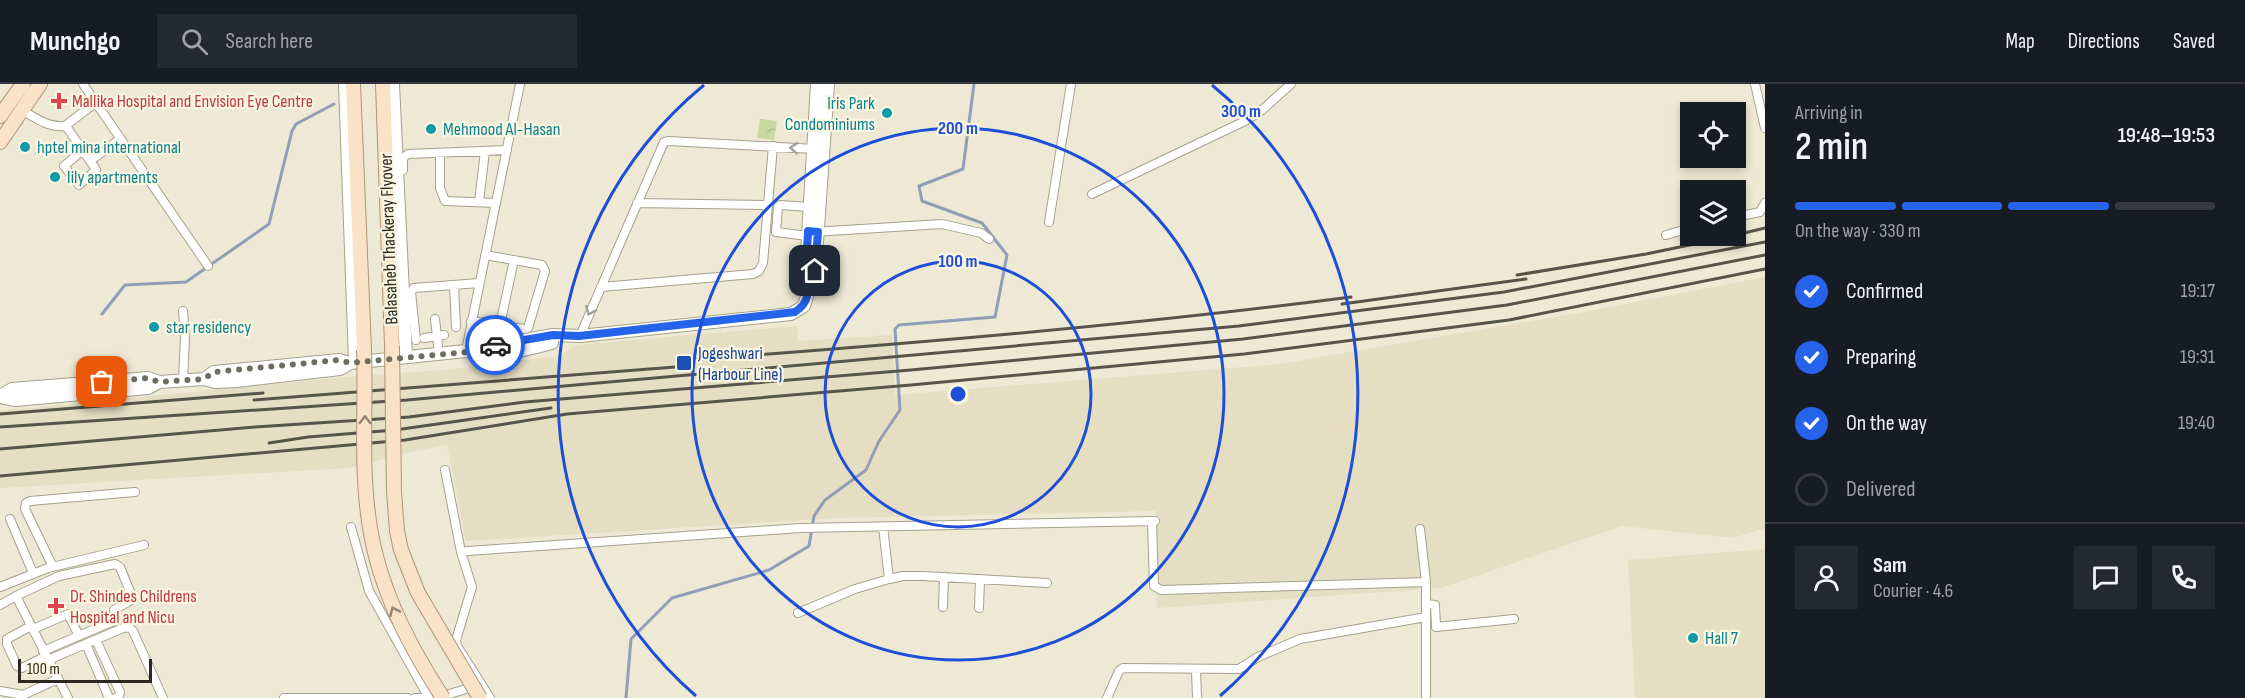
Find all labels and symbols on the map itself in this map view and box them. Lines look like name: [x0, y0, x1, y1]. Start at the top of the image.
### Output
place label: Mallika Hospital and Envision Eye Centre: [72, 91, 313, 112]
marker: Mallika Hospital and Envision Eye Centre: [50, 92, 68, 110]
place label: Iris Park Condominiums: [785, 93, 875, 135]
text: 300 m: [1221, 101, 1261, 122]
marker: Iris Park Condominiums: [880, 106, 894, 120]
text: 200 m: [938, 118, 978, 139]
place label: Mehmood Al-Hasan: [443, 119, 561, 140]
marker: Mehmood Al-Hasan: [424, 122, 438, 136]
place label: hptel mina international: [37, 137, 181, 158]
marker: hptel mina international: [18, 140, 32, 154]
one-way arrow: [789, 141, 798, 154]
street label: Balasaheb Thackeray Flyover: [376, 153, 402, 325]
place label: lily apartments: [67, 167, 158, 188]
marker: lily apartments: [48, 170, 62, 184]
pin: [789, 245, 840, 296]
text: 100 m: [939, 251, 978, 272]
one-way arrow: [585, 305, 597, 316]
courier: [465, 315, 525, 375]
place label: star residency: [166, 317, 251, 338]
marker: star residency: [147, 320, 161, 334]
place label: Jogeshwari (Harbour Line): [697, 343, 782, 385]
marker: Jogeshwari (Harbour Line): [675, 354, 693, 372]
pin: [76, 356, 127, 407]
centre of rings: [948, 384, 968, 404]
one-way arrow: [359, 415, 371, 424]
place label: Dr. Shindes Childrens Hospital and Nicu: [70, 586, 197, 628]
marker: Dr. Shindes Childrens Hospital and Nicu: [47, 597, 65, 615]
one-way arrow: [389, 606, 401, 617]
place label: Hall 7: [1705, 628, 1739, 649]
marker: Hall 7: [1686, 631, 1700, 645]
scale bar: [18, 656, 152, 684]

